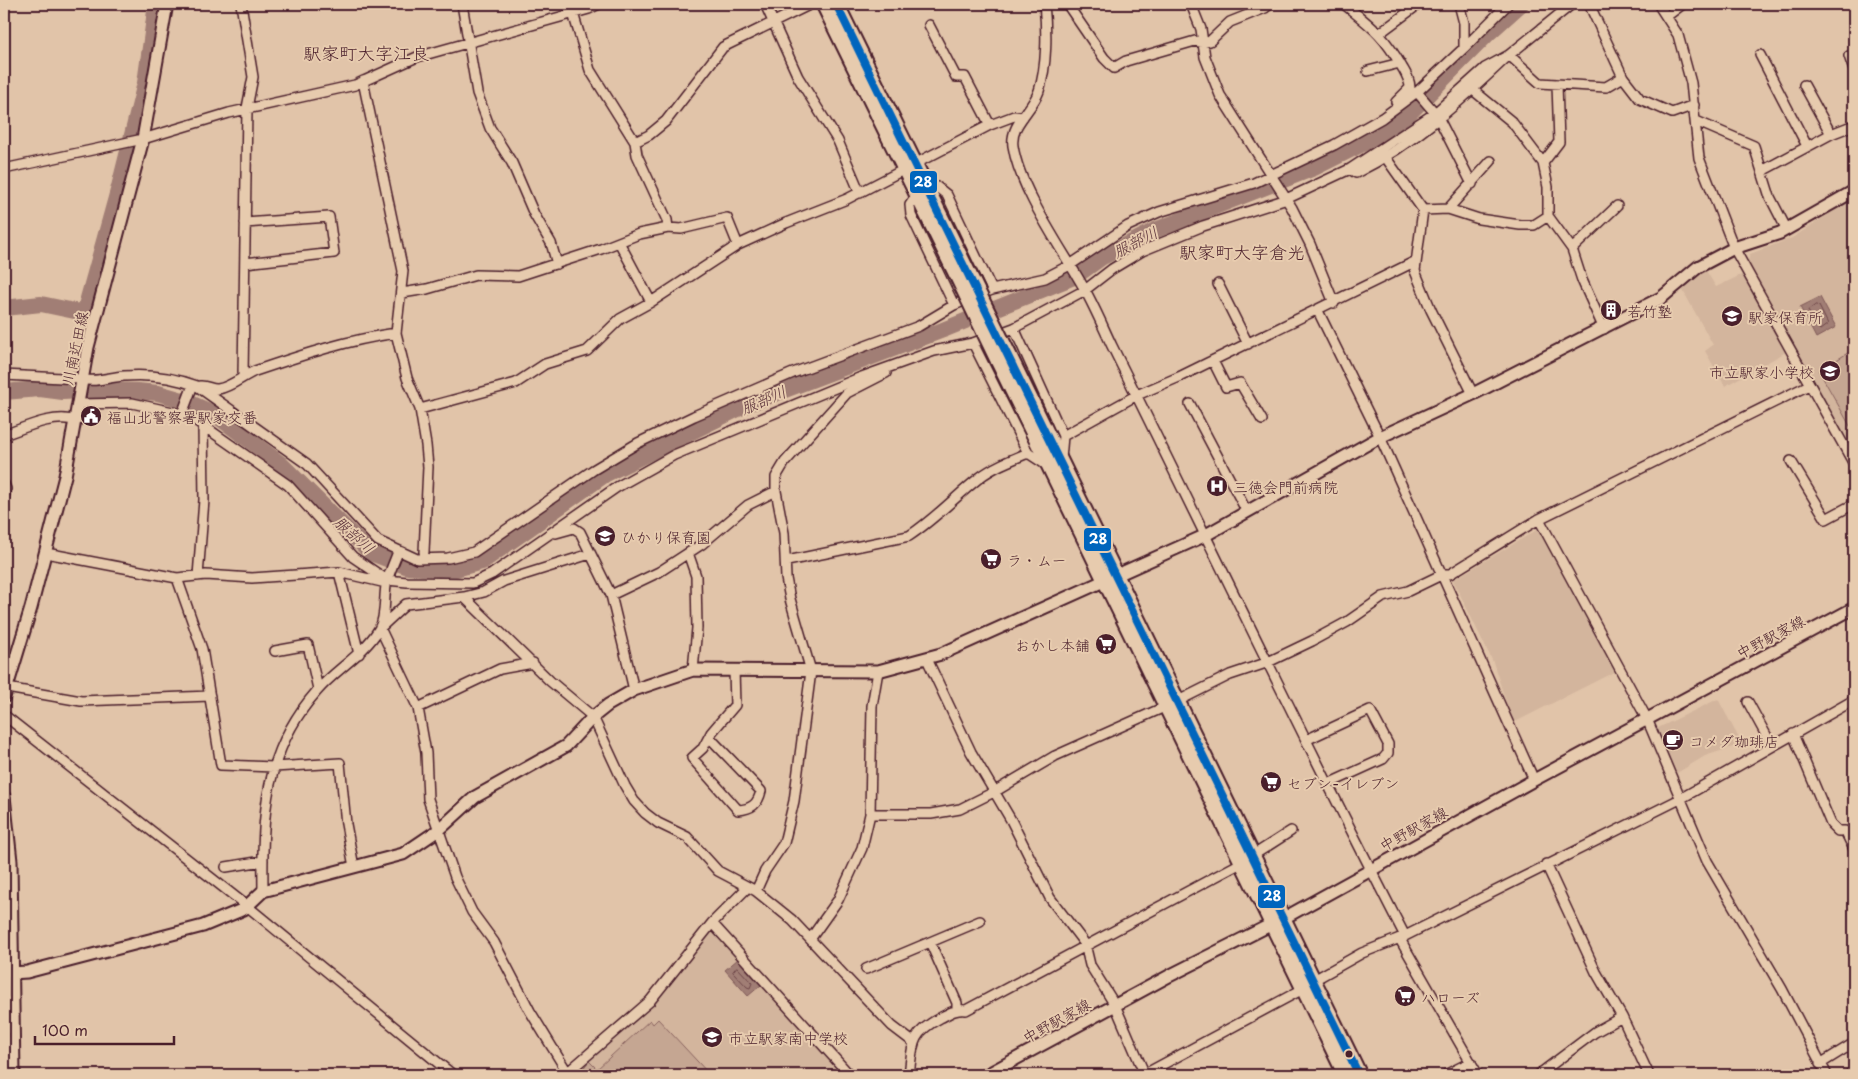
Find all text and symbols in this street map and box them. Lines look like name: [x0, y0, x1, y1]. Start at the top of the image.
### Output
district label: 駅家町大字江良: [303, 39, 429, 66]
line badge: 28: [909, 170, 938, 194]
text: 28: [914, 171, 933, 192]
water label: 服部川: [1108, 219, 1162, 263]
district label: 駅家町大字倉光: [1179, 238, 1305, 265]
building icon: 若竹塾: [1599, 298, 1623, 322]
place label: 若竹塾: [1627, 299, 1672, 322]
school or university icon: 駅家保育所: [1720, 304, 1744, 328]
place label: 駅家保育所: [1748, 305, 1823, 328]
street label: 川南近田線: [55, 309, 93, 387]
school or university icon: 市立駅家小学校: [1818, 359, 1842, 383]
place label: 市立駅家小学校: [1709, 360, 1814, 383]
water label: 服部川: [736, 379, 790, 419]
public building icon: 福山北警察署駅家交番: [79, 404, 103, 428]
place label: 福山北警察署駅家交番: [107, 405, 257, 428]
hospital icon: 三徳会門前病院: [1205, 474, 1229, 498]
place label: 三徳会門前病院: [1233, 475, 1338, 498]
water label: 服部川: [329, 509, 381, 559]
school or university icon: ひかり保育園: [593, 524, 617, 548]
place label: ひかり保育園: [621, 525, 711, 548]
line badge: 28: [1083, 527, 1112, 552]
text: 28: [1089, 528, 1108, 549]
supermarket icon: ラ・ムー: [979, 547, 1003, 571]
place label: ラ・ムー: [1007, 548, 1066, 571]
street label: 中野駅家線: [1731, 608, 1809, 664]
supermarket icon: おかし本舗: [1094, 632, 1118, 656]
place label: おかし本舗: [1015, 633, 1090, 656]
cafe icon: コメダ珈琲店: [1661, 728, 1685, 752]
place label: コメダ珈琲店: [1689, 729, 1779, 752]
supermarket icon: セブン-イレブン: [1259, 770, 1283, 794]
place label: セブン-イレブン: [1287, 771, 1399, 794]
street label: 中野駅家線: [1375, 800, 1451, 856]
line badge: 28: [1257, 884, 1286, 909]
text: 28: [1263, 885, 1282, 906]
supermarket icon: ハローズ: [1393, 984, 1417, 1008]
place label: ハローズ: [1421, 985, 1480, 1008]
street label: 中野駅家線: [1018, 992, 1094, 1048]
scale bar: [35, 1014, 174, 1046]
text: 100 m: [42, 1018, 88, 1041]
school or university icon: 市立駅家南中学校: [700, 1025, 724, 1049]
place label: 市立駅家南中学校: [728, 1026, 848, 1049]
unlabelled marker: [1344, 1049, 1354, 1059]

